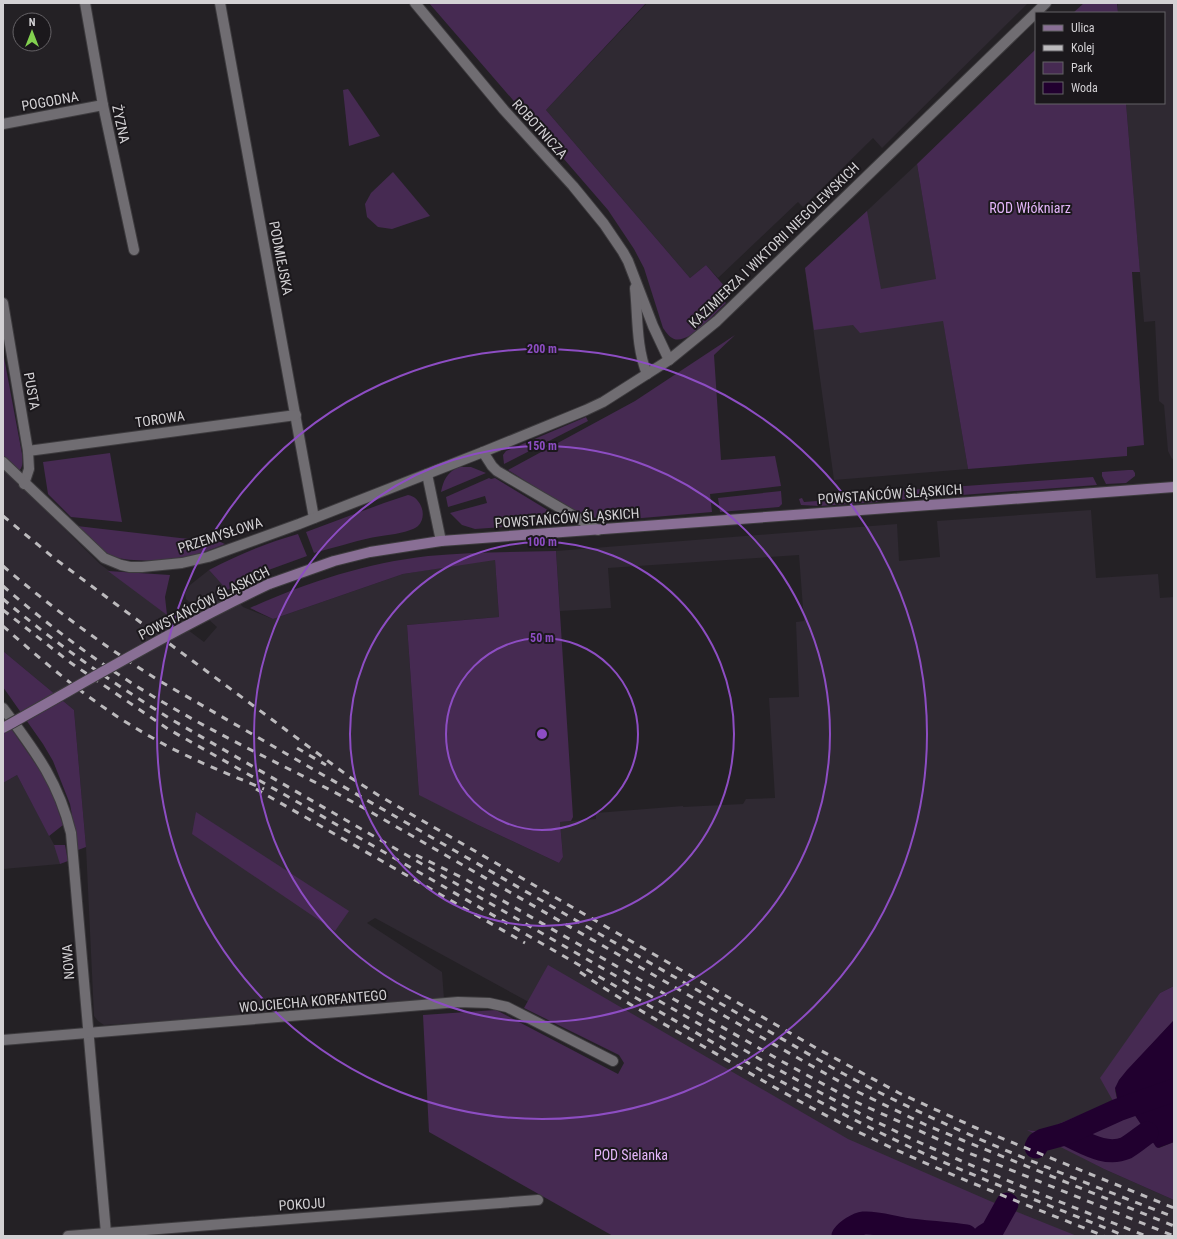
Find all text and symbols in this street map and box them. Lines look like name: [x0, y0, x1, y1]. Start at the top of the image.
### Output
north arrow: [12, 12, 52, 52]
legend: [1035, 12, 1165, 104]
text: N: [29, 16, 36, 29]
text: Ulica: [1071, 21, 1095, 35]
text: Kolej: [1071, 41, 1094, 55]
text: Park: [1071, 61, 1093, 75]
text: Woda: [1071, 81, 1098, 95]
street label: POGODNA: [20, 88, 80, 114]
street label: ROBOTNICZA: [509, 96, 571, 162]
street label: ŻYZNA: [109, 103, 133, 145]
street label: KAZIMIERZA I WIKTORII NIEGOLEWSKICH: [686, 159, 862, 331]
park label: ROD Włókniarz: [989, 200, 1071, 216]
street label: PODMIEJSKA: [266, 220, 296, 296]
text: 200 m: [527, 342, 557, 356]
street label: PUSTA: [21, 371, 43, 411]
street label: TOROWA: [134, 408, 186, 430]
text: 150 m: [527, 439, 557, 453]
street label: POWSTAŃCÓW ŚLĄSKICH: [817, 480, 963, 507]
street label: POWSTAŃCÓW ŚLĄSKICH: [494, 504, 640, 531]
street label: PRZEMYSŁOWA: [176, 514, 264, 556]
text: 100 m: [527, 535, 557, 549]
street label: POWSTAŃCÓW ŚLĄSKICH: [135, 562, 272, 643]
text: 50 m: [530, 631, 554, 645]
centre of rings: [535, 727, 549, 741]
street label: NOWA: [59, 944, 77, 980]
street label: WOJCIECHA KORFANTEGO: [238, 987, 388, 1015]
park label: POD Sielanka: [594, 1147, 668, 1163]
street label: POKOJU: [278, 1194, 326, 1214]

